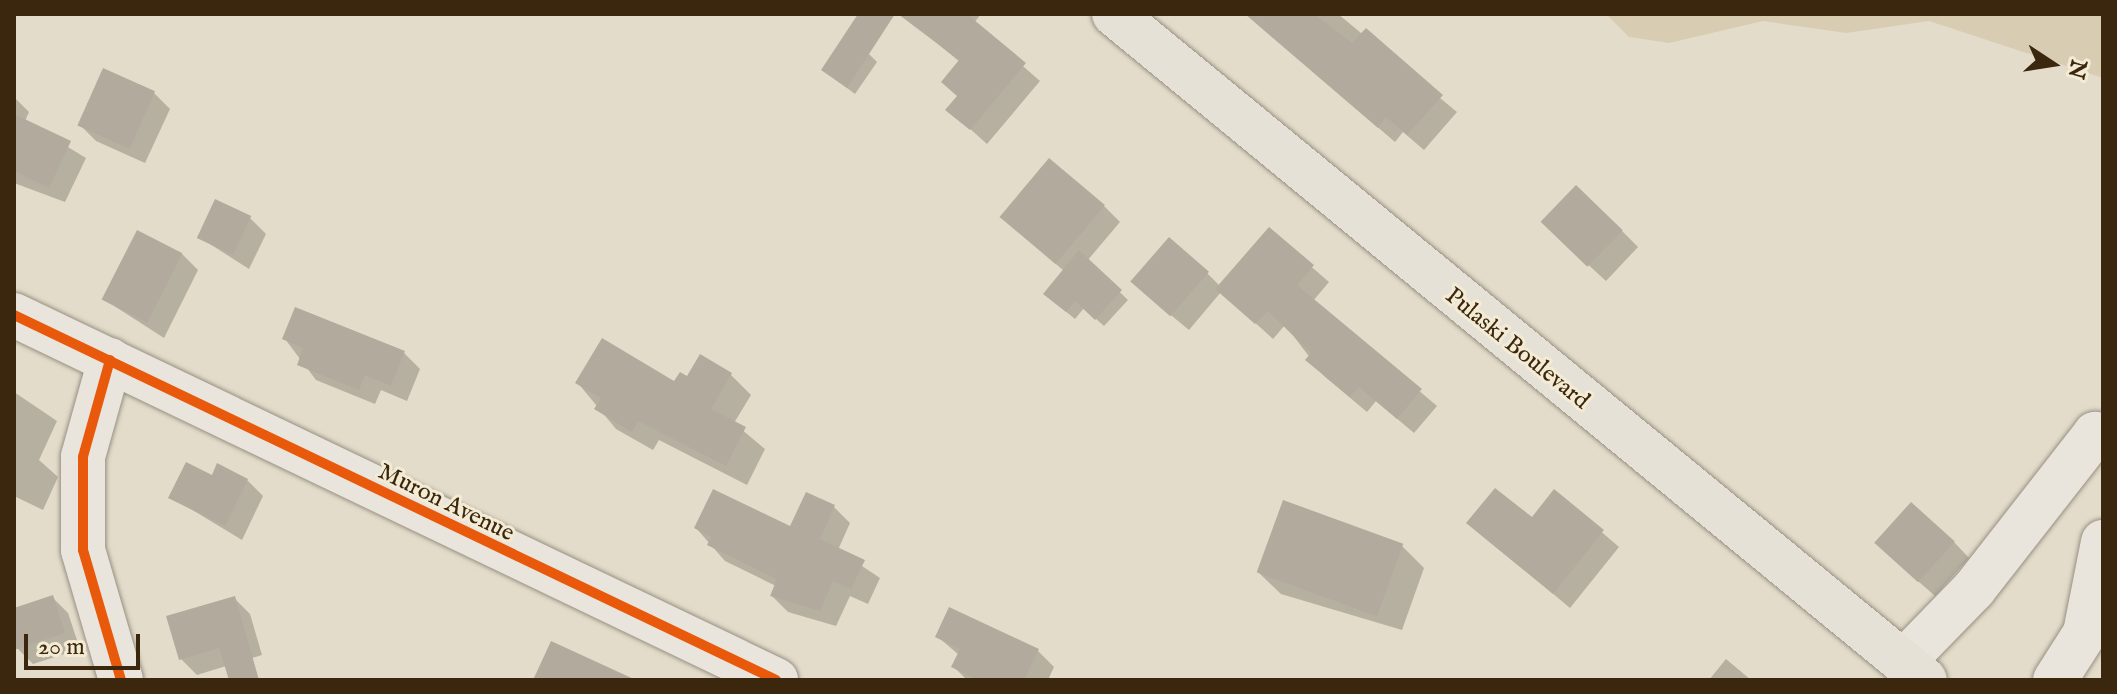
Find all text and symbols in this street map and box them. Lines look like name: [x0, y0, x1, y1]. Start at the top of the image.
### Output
north arrow: [2013, 24, 2093, 104]
text: N: [2061, 57, 2092, 81]
street label: Pulaski Boulevard: [1439, 282, 1595, 416]
street label: Muron Avenue: [373, 458, 519, 548]
scale bar: [28, 618, 144, 668]
text: 20 m: [38, 632, 85, 663]

